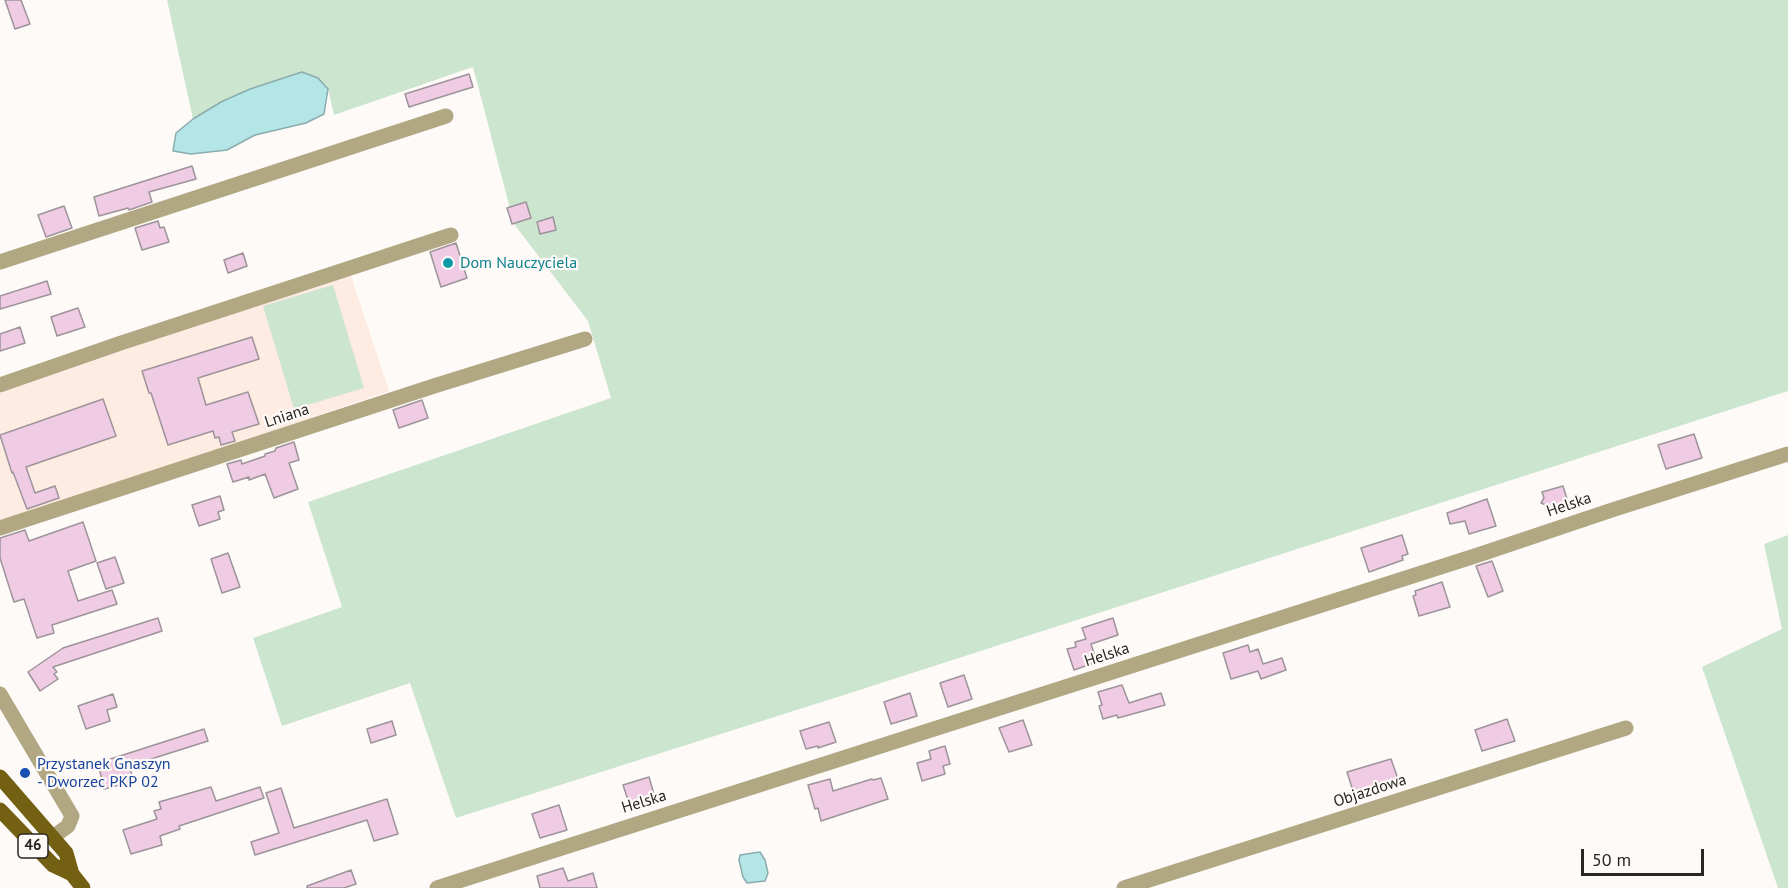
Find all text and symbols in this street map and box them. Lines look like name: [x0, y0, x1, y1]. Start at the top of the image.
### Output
place label: Dom Nauczyciela: [460, 253, 577, 273]
marker: Dom Nauczyciela: [441, 256, 455, 270]
street label: Lniana: [262, 400, 312, 432]
street label: Helska: [1544, 488, 1594, 522]
street label: Helska: [1082, 639, 1132, 671]
place label: Przystanek Gnaszyn - Dworzec PKP 02: [37, 754, 171, 792]
marker: Przystanek Gnaszyn - Dworzec PKP 02: [18, 766, 32, 780]
street label: Objazdowa: [1331, 770, 1409, 812]
street label: Helska: [619, 786, 669, 818]
road number: 46: [18, 834, 48, 858]
scale bar: [1584, 837, 1707, 875]
text: 50 m: [1592, 848, 1631, 871]

